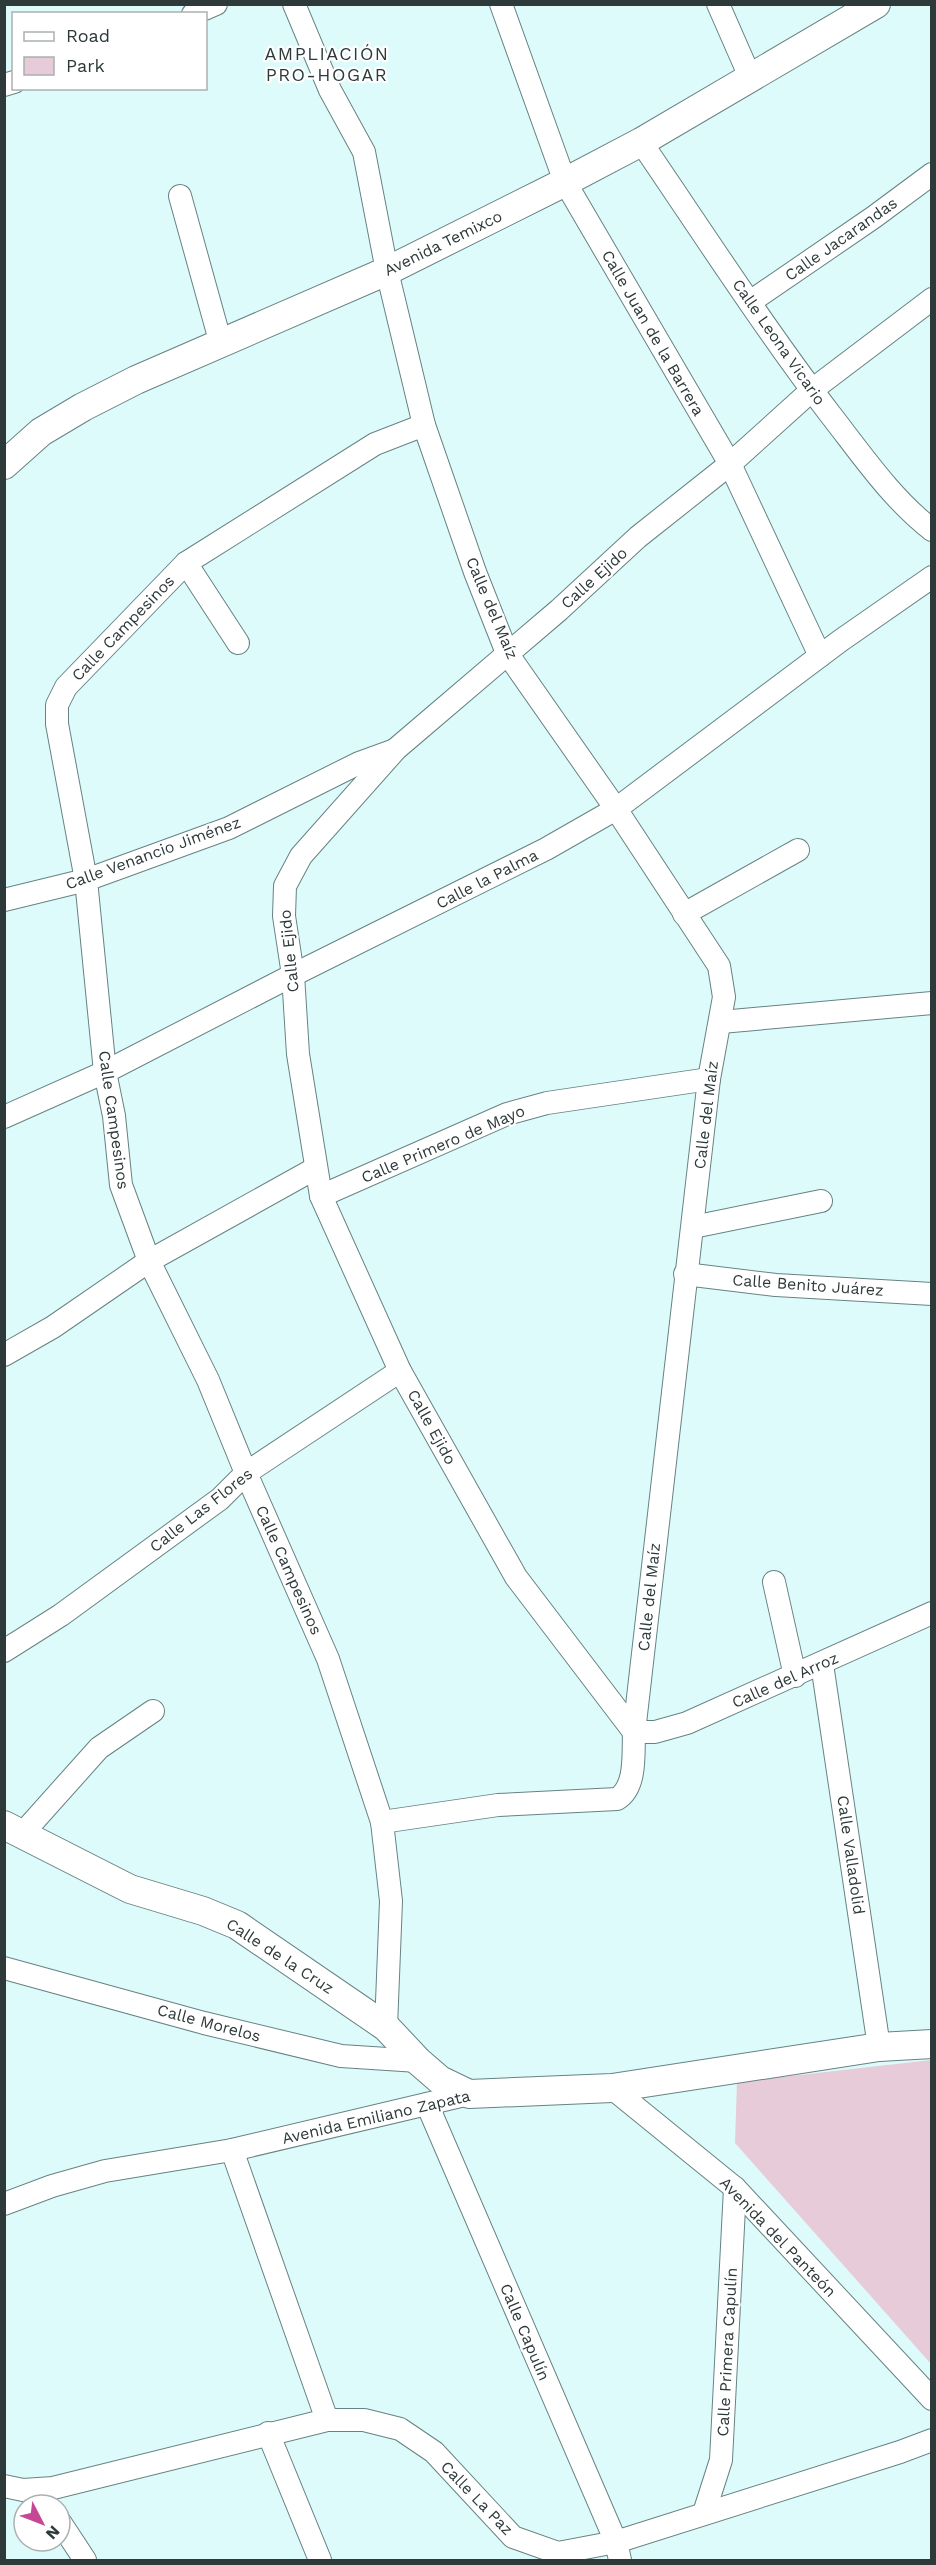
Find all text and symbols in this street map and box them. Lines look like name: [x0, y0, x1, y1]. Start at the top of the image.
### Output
legend: [12, 12, 207, 90]
text: Road: [66, 25, 110, 46]
district label: AMPLIACIÓN PRO-HOGAR: [264, 43, 390, 85]
text: Park: [66, 55, 105, 76]
street label: Calle Jacarandas: [781, 193, 901, 285]
street label: Avenida Temixco: [381, 206, 505, 280]
street label: Calle Juan de la Barrera: [598, 247, 708, 419]
street label: Calle Leona Vicario: [728, 275, 830, 409]
street label: Calle Ejido: [557, 543, 631, 613]
street label: Calle del Maíz: [462, 554, 522, 662]
street label: Calle Campesinos: [68, 571, 178, 685]
street label: Calle Venancio Jiménez: [63, 812, 243, 894]
street label: Calle la Palma: [433, 845, 541, 913]
street label: Calle Ejido: [275, 909, 303, 993]
street label: Calle Campesinos: [95, 1050, 133, 1190]
street label: Calle del Maíz: [690, 1060, 722, 1170]
street label: Calle Primero de Mayo: [358, 1101, 528, 1187]
street label: Calle Benito Juárez: [732, 1270, 884, 1300]
street label: Calle Ejido: [404, 1386, 460, 1468]
street label: Calle Las Flores: [146, 1464, 256, 1556]
street label: Calle Campesinos: [252, 1502, 326, 1638]
street label: Calle del Maíz: [634, 1542, 664, 1652]
street label: Calle del Arroz: [729, 1648, 841, 1712]
street label: Calle Valladolid: [833, 1794, 869, 1916]
street label: Calle de la Cruz: [223, 1914, 337, 1998]
street label: Calle Morelos: [155, 2000, 263, 2046]
street label: Avenida Emiliano Zapata: [280, 2086, 472, 2148]
street label: Avenida del Panteón: [716, 2173, 840, 2301]
street label: Calle Primera Capulín: [713, 2267, 741, 2437]
street label: Calle Capulín: [496, 2281, 554, 2383]
street label: Calle La Paz: [437, 2457, 517, 2539]
north arrow: [12, 2493, 72, 2553]
text: N: [42, 2522, 64, 2543]

